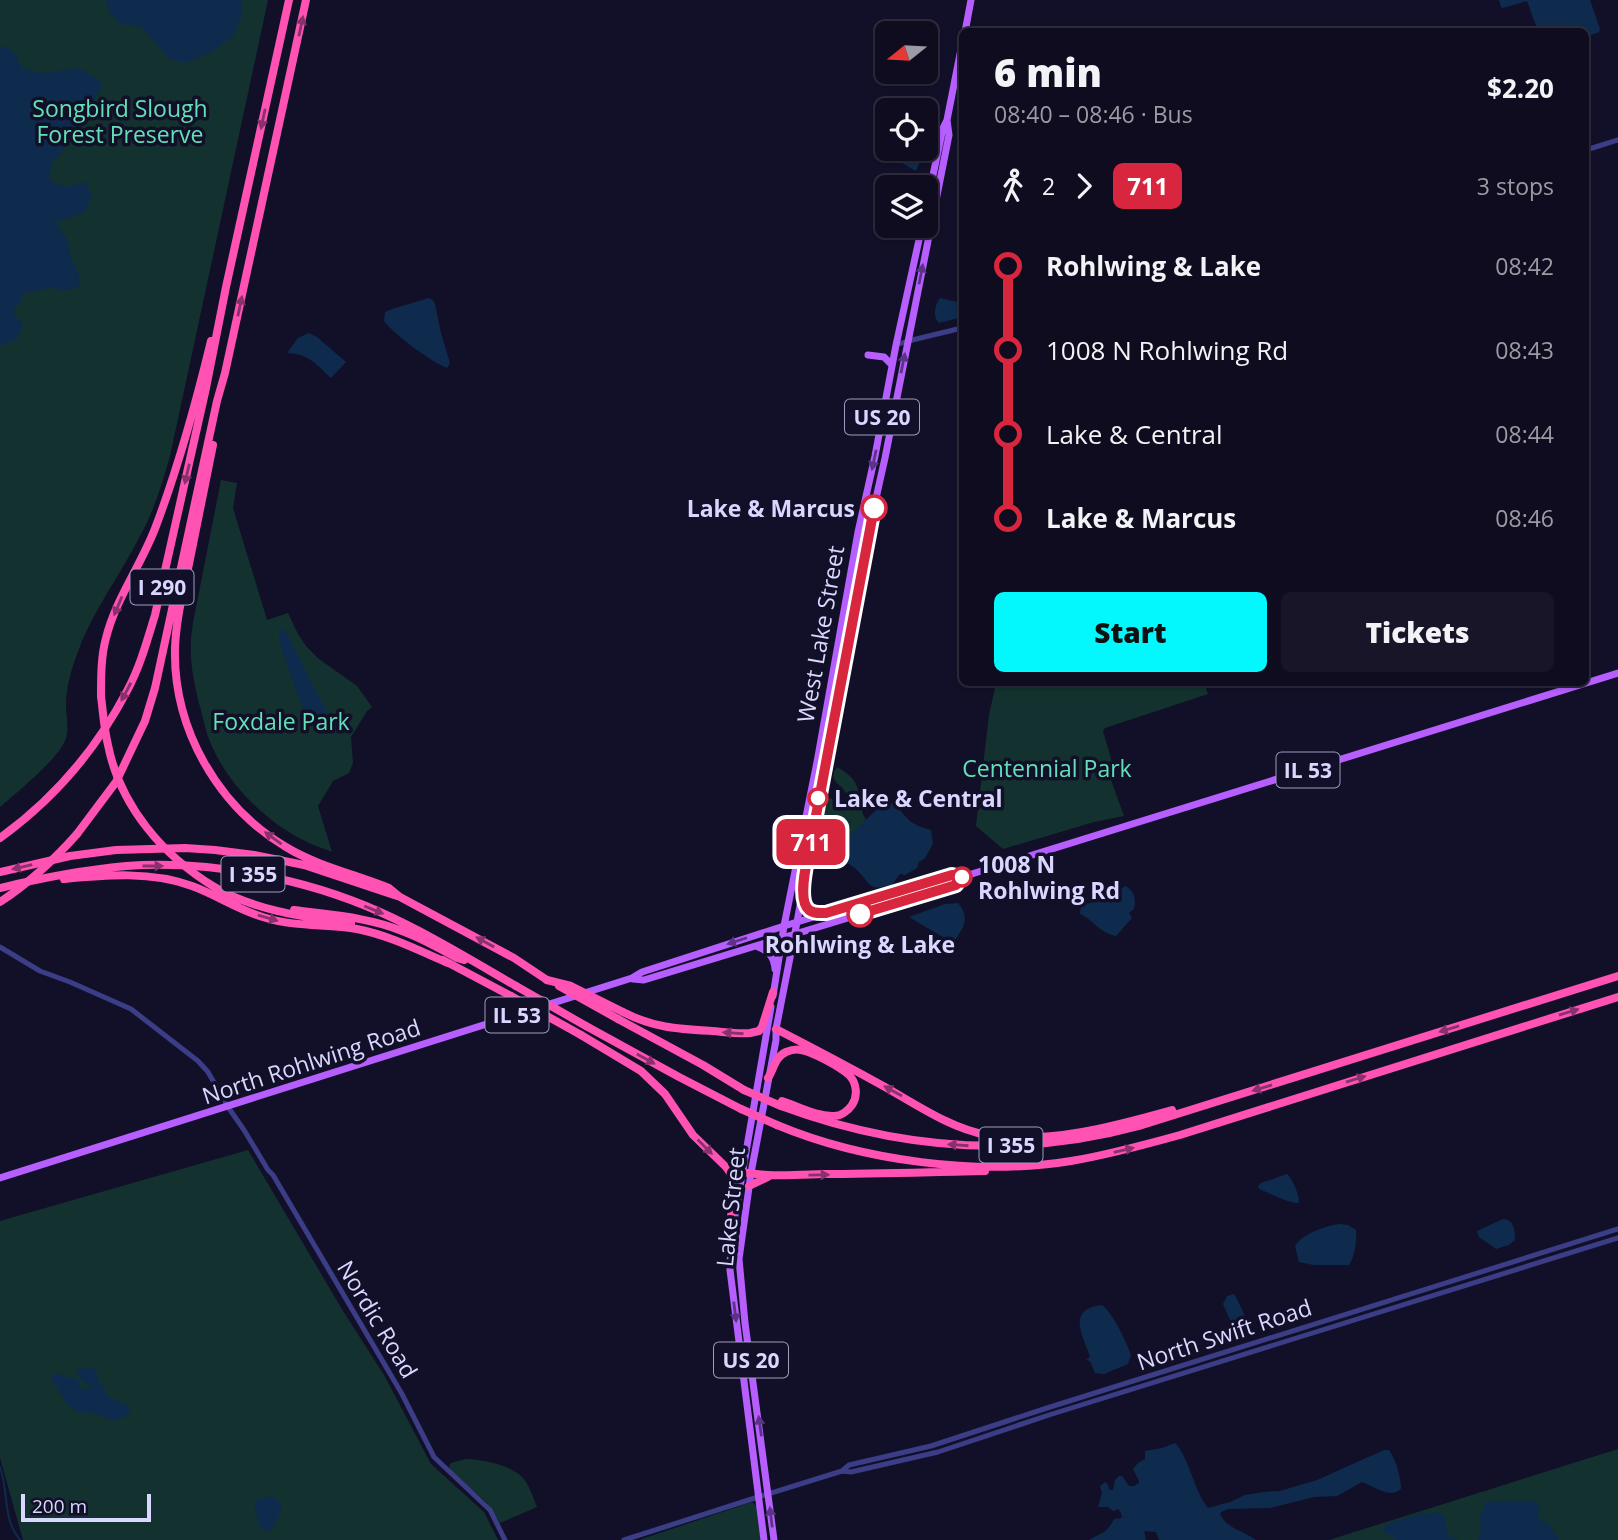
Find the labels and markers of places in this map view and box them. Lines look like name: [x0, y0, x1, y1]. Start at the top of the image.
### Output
place label: Lake & Marcus: [687, 492, 855, 524]
marker: Lake & Marcus: [861, 495, 887, 521]
place label: Lake & Central: [834, 782, 1003, 814]
marker: Lake & Central: [808, 788, 828, 808]
place label: 1008 N Rohlwing Rd: [978, 848, 1120, 906]
marker: 1008 N Rohlwing Rd: [952, 867, 972, 887]
marker: Rohlwing & Lake: [847, 901, 873, 927]
place label: Rohlwing & Lake: [765, 928, 955, 960]

